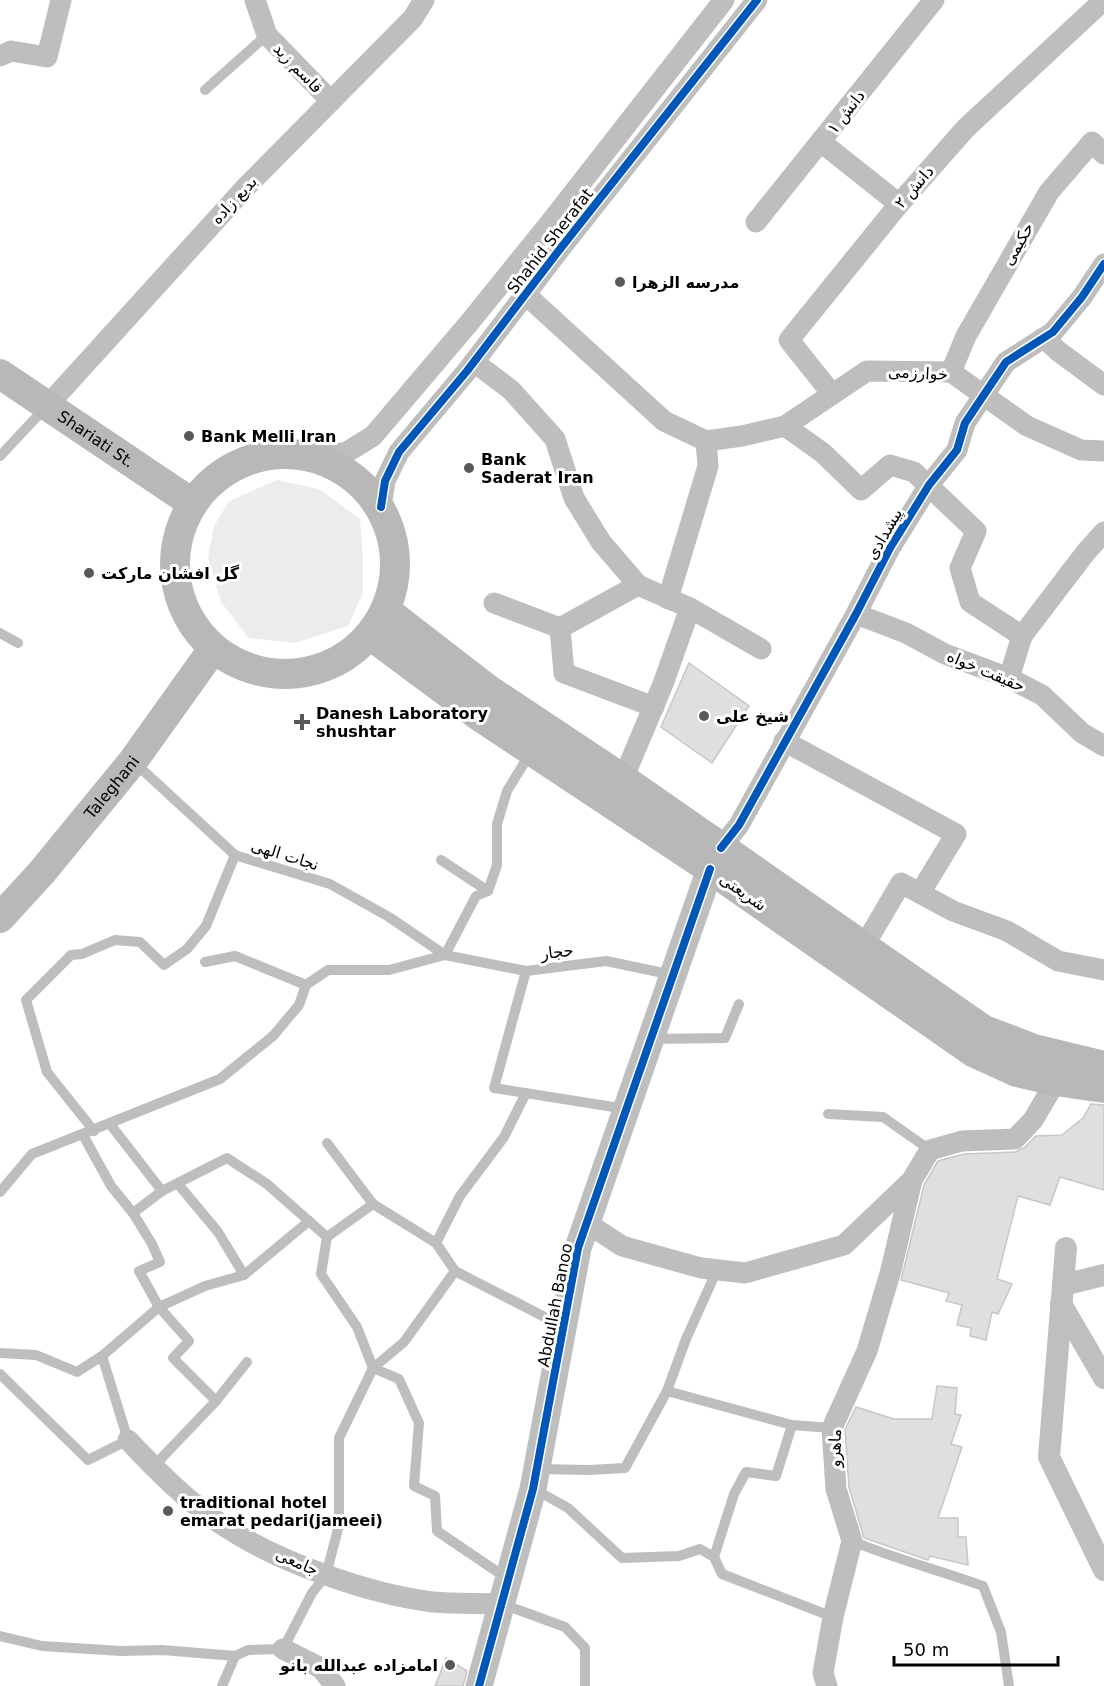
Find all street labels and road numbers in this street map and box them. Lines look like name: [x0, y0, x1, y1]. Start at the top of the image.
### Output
street label: قاسم زید: [269, 39, 326, 98]
street label: دانش ۱: [823, 86, 870, 138]
street label: دانش ۲: [890, 162, 938, 213]
street label: بدیع زاده: [207, 172, 262, 229]
street label: Shahid Sherafat: [503, 185, 597, 297]
street label: حکیمی: [998, 219, 1038, 269]
street label: خوارزمی: [888, 362, 948, 385]
street label: Shariati St.: [54, 406, 138, 471]
street label: پیشدادی: [862, 505, 907, 564]
street label: حقیقت خواه: [944, 646, 1028, 697]
street label: Taleghani: [80, 752, 143, 823]
street label: نجات الهی: [249, 836, 321, 875]
street label: شریعتی: [715, 869, 770, 916]
street label: حجار: [539, 941, 575, 965]
street label: Abdullah Banoo: [534, 1241, 576, 1369]
street label: ماهرو: [825, 1429, 846, 1468]
street label: جامعی: [273, 1544, 321, 1580]

